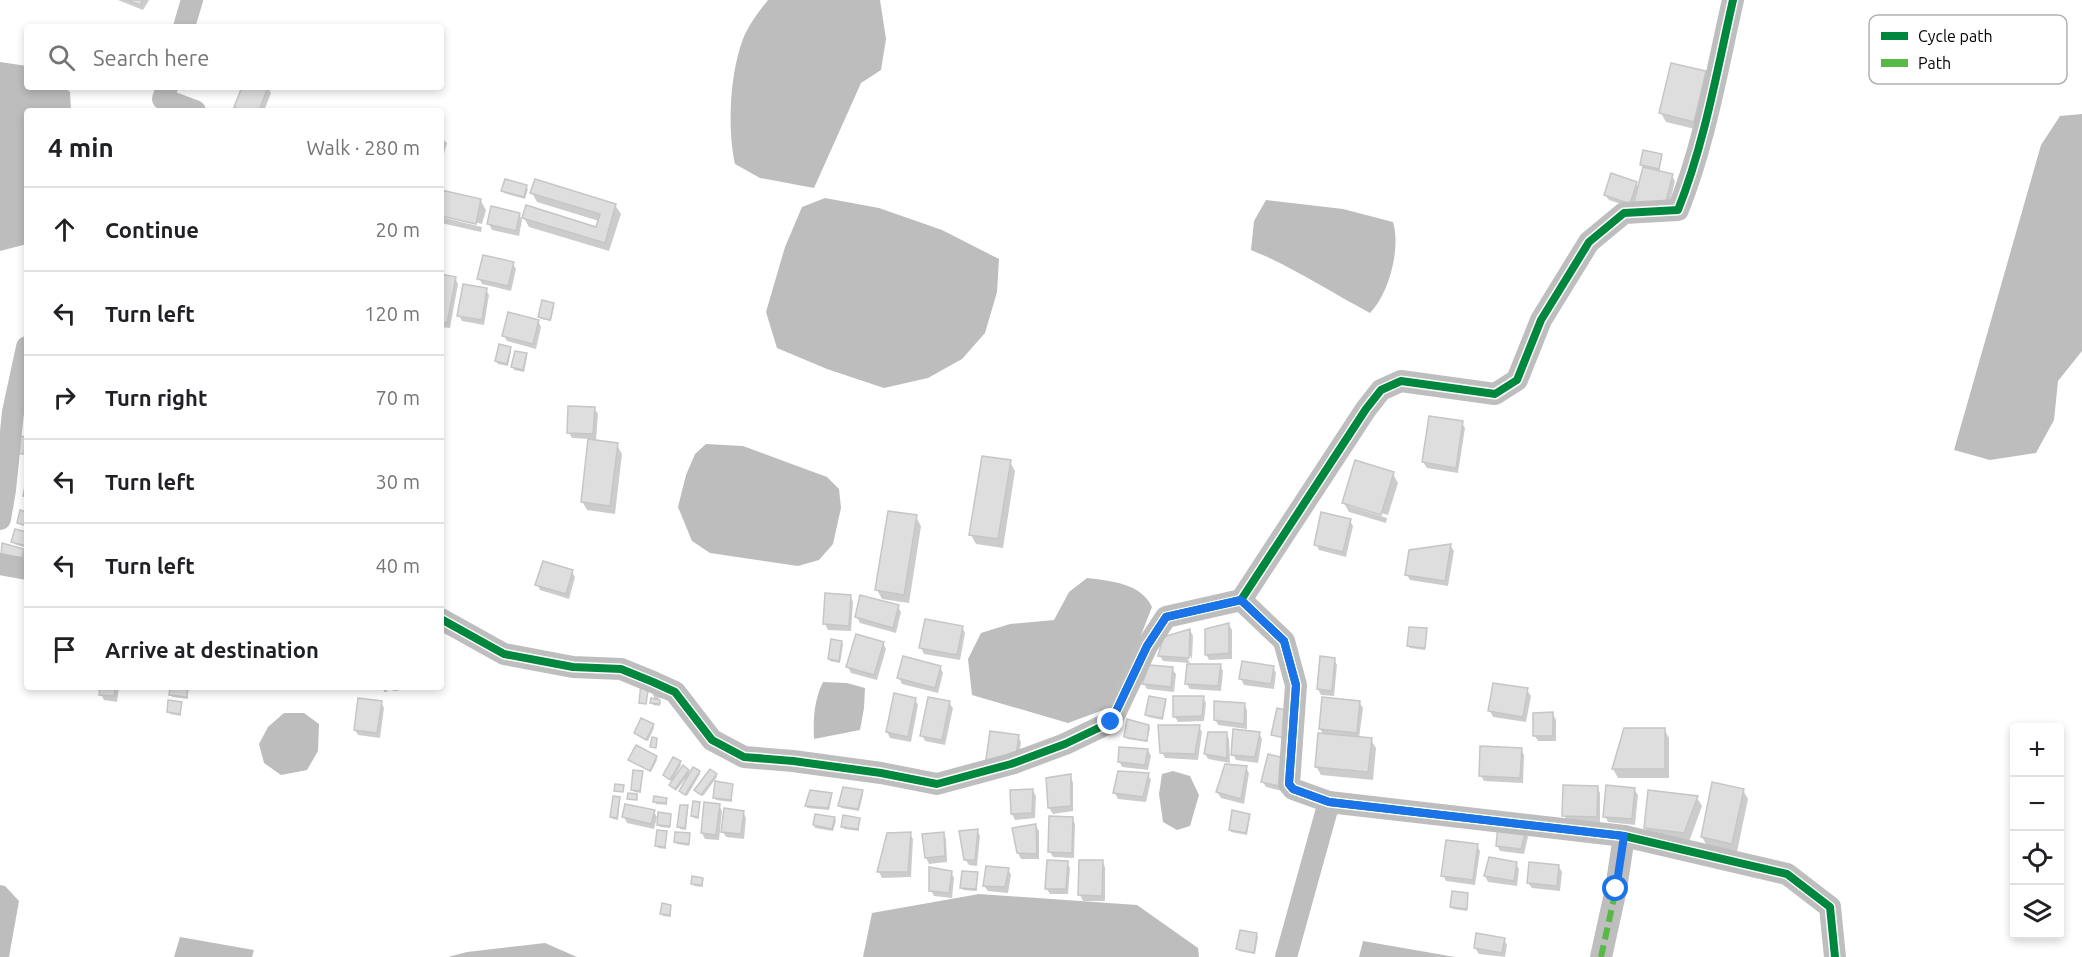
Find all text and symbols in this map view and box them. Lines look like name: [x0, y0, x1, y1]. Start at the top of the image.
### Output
legend: [1869, 15, 2067, 84]
search box: [24, 24, 444, 90]
text: Cycle path: [1918, 27, 1993, 45]
icon: search: [45, 41, 78, 74]
text: Search here: [93, 45, 209, 70]
text: Path: [1918, 54, 1951, 72]
text: 4 min: [48, 133, 114, 162]
text: Walk · 280 m: [307, 136, 420, 159]
icon: ahead: [48, 213, 81, 246]
text: Continue: [105, 217, 199, 242]
text: 20 m: [376, 218, 420, 241]
icon: left: [48, 297, 81, 330]
text: Turn left: [105, 301, 195, 326]
text: 120 m: [364, 302, 420, 325]
icon: right: [48, 381, 81, 414]
text: Turn right: [105, 385, 207, 410]
text: 70 m: [376, 386, 420, 409]
icon: left: [48, 465, 81, 498]
text: Turn left: [105, 469, 195, 494]
text: 30 m: [376, 470, 420, 493]
icon: left: [48, 549, 81, 582]
text: Turn left: [105, 553, 195, 578]
text: 40 m: [376, 554, 420, 577]
icon: arrive: [48, 633, 81, 666]
text: Arrive at destination: [105, 637, 319, 662]
route end: [1097, 708, 1123, 734]
map controls: [2010, 723, 2064, 939]
button: +: [2010, 723, 2064, 777]
button: −: [2010, 777, 2064, 831]
button: locate: [2010, 831, 2064, 885]
route start: [1602, 875, 1628, 901]
button: layers: [2010, 885, 2064, 939]

